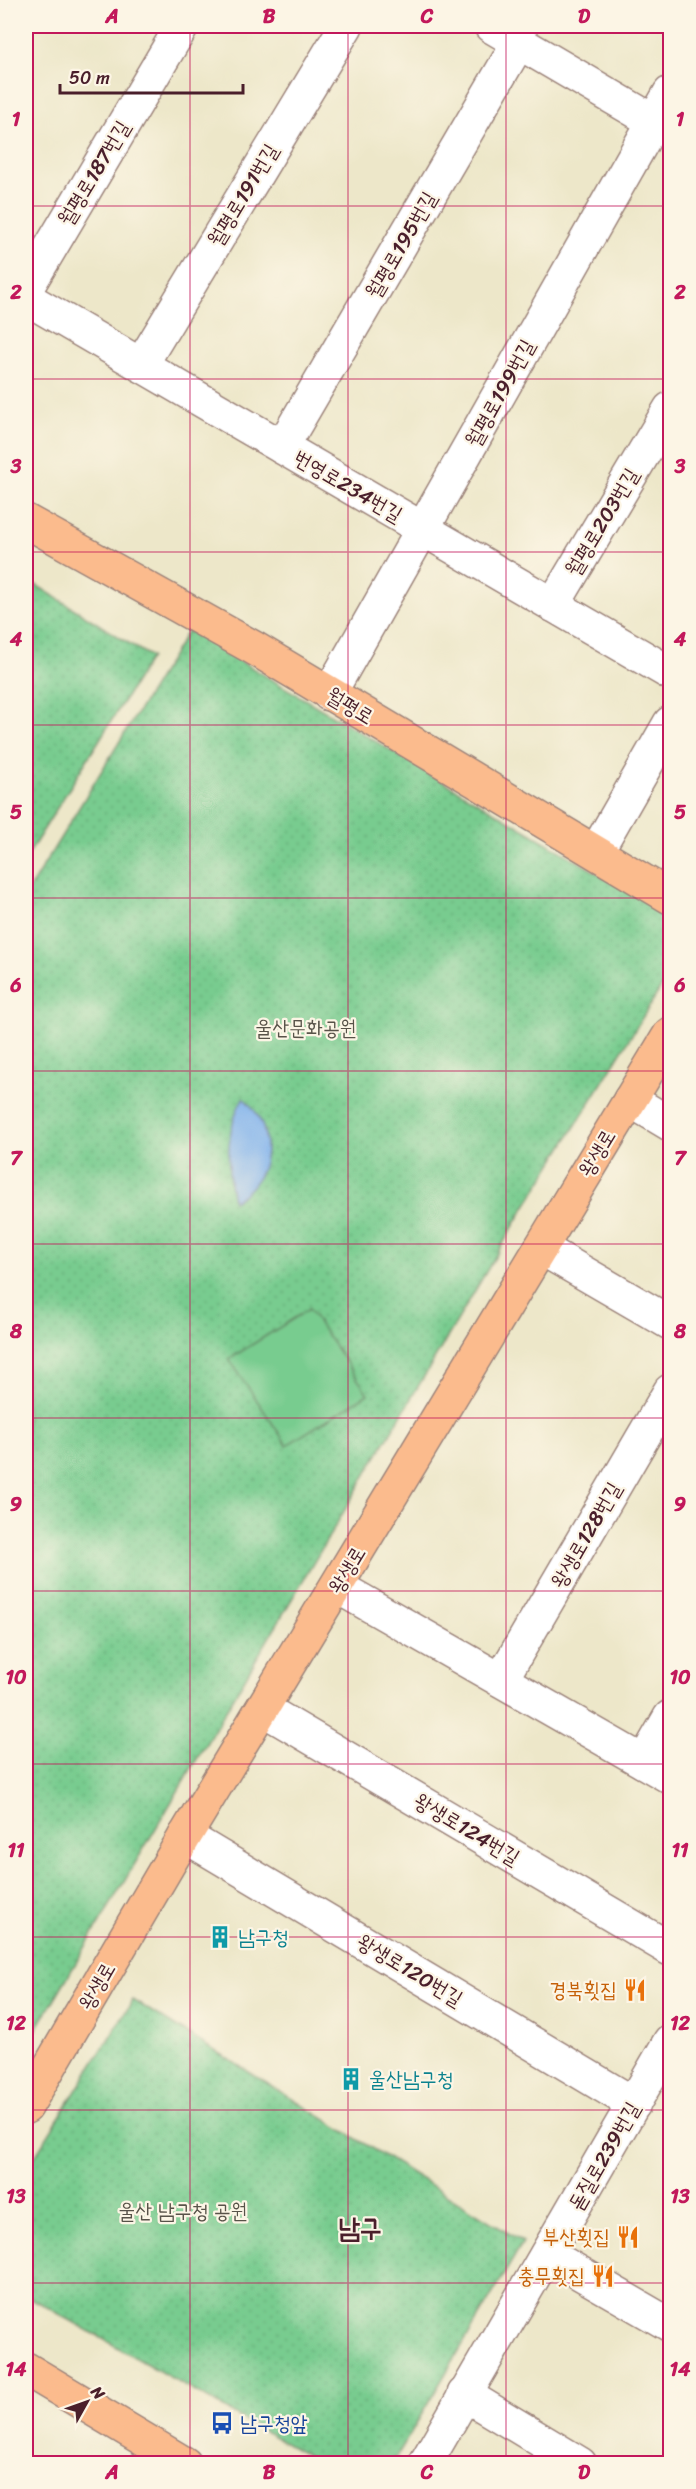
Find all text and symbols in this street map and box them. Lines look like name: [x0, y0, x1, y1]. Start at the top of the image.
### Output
text: A: [104, 0, 119, 34]
text: B: [263, 0, 276, 34]
text: C: [420, 0, 434, 34]
text: D: [578, 0, 591, 34]
scale bar: [60, 57, 243, 95]
text: 50 m: [69, 62, 110, 94]
text: 1: [12, 102, 21, 137]
text: 1: [676, 102, 685, 137]
street label: 월평로187번길: [47, 112, 141, 233]
street label: 월평로191번길: [197, 136, 289, 254]
street label: 월평로195번길: [355, 184, 447, 306]
text: 2: [9, 275, 22, 310]
text: 2: [673, 275, 686, 310]
street label: 월평로199번길: [454, 332, 546, 454]
street label: 번영로234번길: [286, 439, 410, 533]
text: 3: [10, 449, 22, 484]
text: 3: [674, 449, 686, 484]
street label: 월평로203번길: [554, 460, 650, 584]
text: 4: [9, 622, 23, 657]
text: 4: [673, 622, 687, 657]
street label: 월평로: [318, 677, 382, 735]
text: 5: [10, 795, 22, 830]
text: 5: [674, 795, 686, 830]
text: 6: [9, 968, 22, 1003]
text: 6: [673, 968, 686, 1003]
park label: 울산문화공원: [255, 1009, 357, 1047]
street label: 왕생로: [568, 1121, 626, 1185]
text: 7: [10, 1141, 23, 1176]
text: 7: [674, 1141, 687, 1176]
text: 8: [9, 1314, 23, 1349]
text: 8: [673, 1314, 687, 1349]
street label: 왕생로128번길: [540, 1474, 632, 1596]
text: 9: [10, 1487, 22, 1522]
text: 9: [674, 1487, 686, 1522]
street label: 왕생로: [318, 1538, 376, 1602]
text: 10: [5, 1660, 27, 1695]
text: 10: [669, 1660, 691, 1695]
street label: 왕생로124번길: [406, 1782, 528, 1876]
text: 11: [7, 1833, 25, 1868]
text: 11: [671, 1833, 689, 1868]
place label: 남구청: [238, 1918, 289, 1956]
street label: 왕생로120번길: [349, 1923, 471, 2017]
building icon: 남구청: [207, 1924, 233, 1950]
street label: 왕생로: [68, 1955, 126, 2017]
place label: 경북횟집: [549, 1971, 617, 2009]
restaurant icon: 경북횟집: [622, 1977, 648, 2003]
text: 12: [6, 2006, 27, 2041]
text: 12: [670, 2006, 691, 2041]
place label: 울산남구청: [369, 2060, 454, 2098]
building icon: 울산남구청: [338, 2066, 364, 2092]
street label: 돋질로239번길: [557, 2094, 651, 2218]
text: 13: [6, 2179, 26, 2214]
text: 13: [670, 2179, 690, 2214]
park label: 울산 남구청 공원: [118, 2192, 248, 2230]
district label: 남구: [338, 2204, 382, 2252]
place label: 부산횟집: [542, 2218, 610, 2256]
restaurant icon: 부산횟집: [615, 2224, 641, 2250]
place label: 충무횟집: [517, 2257, 585, 2295]
restaurant icon: 충무횟집: [590, 2263, 616, 2289]
text: 14: [5, 2352, 27, 2387]
text: 14: [669, 2352, 691, 2387]
north arrow: [57, 2372, 117, 2432]
text: N: [83, 2378, 113, 2407]
place label: 남구청앞: [240, 2404, 308, 2442]
bus stop icon: 남구청앞: [209, 2410, 235, 2436]
text: A: [104, 2455, 119, 2489]
text: B: [263, 2455, 276, 2489]
text: C: [420, 2455, 434, 2489]
text: D: [578, 2455, 591, 2489]

